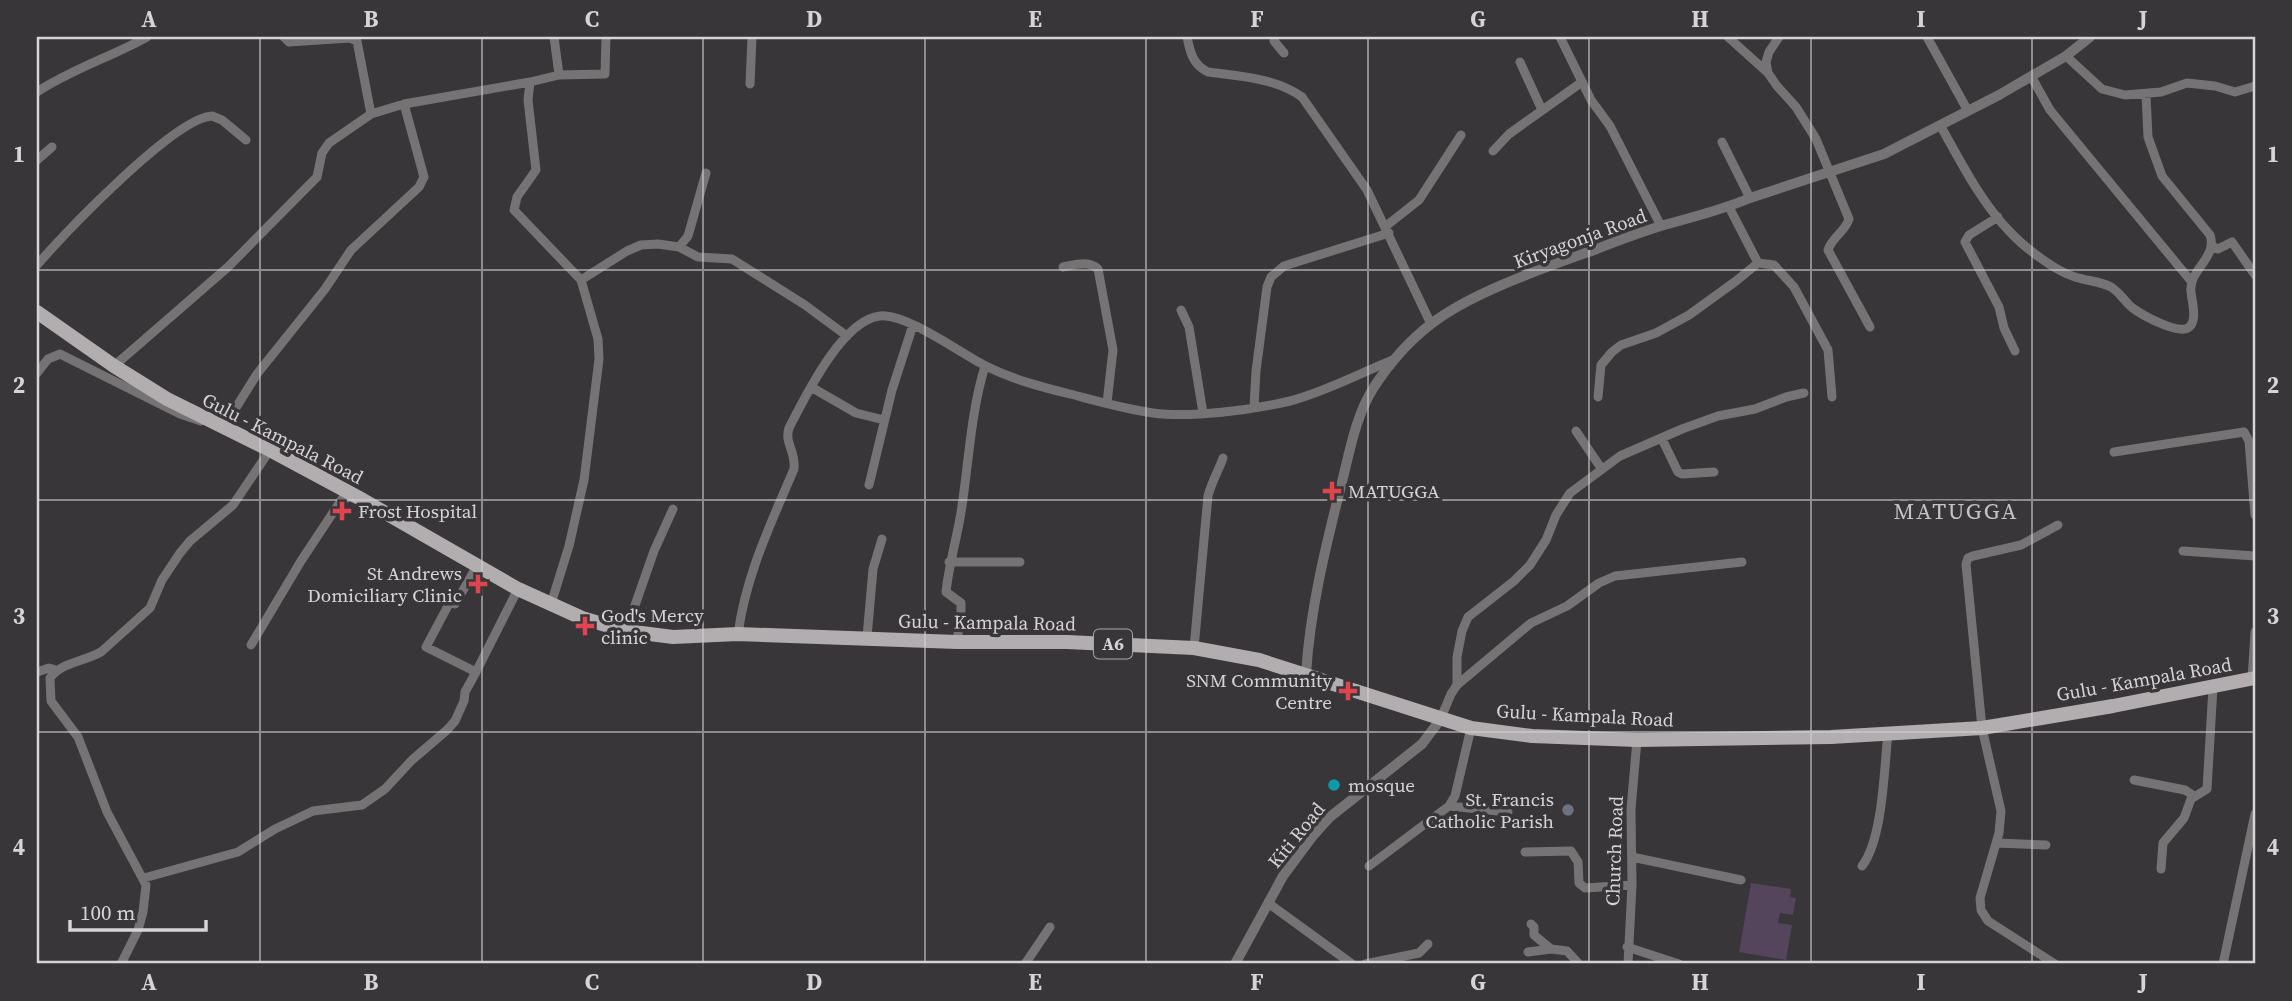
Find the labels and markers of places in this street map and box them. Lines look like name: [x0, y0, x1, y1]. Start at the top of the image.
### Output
place label: MATUGGA: [1348, 478, 1440, 504]
marker: MATUGGA: [1322, 481, 1342, 501]
place label: Frost Hospital: [358, 498, 477, 524]
marker: Frost Hospital: [332, 501, 352, 521]
place label: St Andrews Domiciliary Clinic: [307, 560, 462, 608]
marker: St Andrews Domiciliary Clinic: [468, 574, 488, 594]
place label: God's Mercy clinic: [601, 602, 704, 650]
marker: God's Mercy clinic: [575, 616, 595, 636]
place label: SNM Community Centre: [1186, 667, 1332, 715]
marker: SNM Community Centre: [1338, 681, 1358, 701]
place label: mosque: [1348, 772, 1415, 798]
marker: mosque: [1326, 777, 1342, 793]
place label: St. Francis Catholic Parish: [1426, 786, 1554, 834]
marker: St. Francis Catholic Parish: [1560, 802, 1576, 818]

